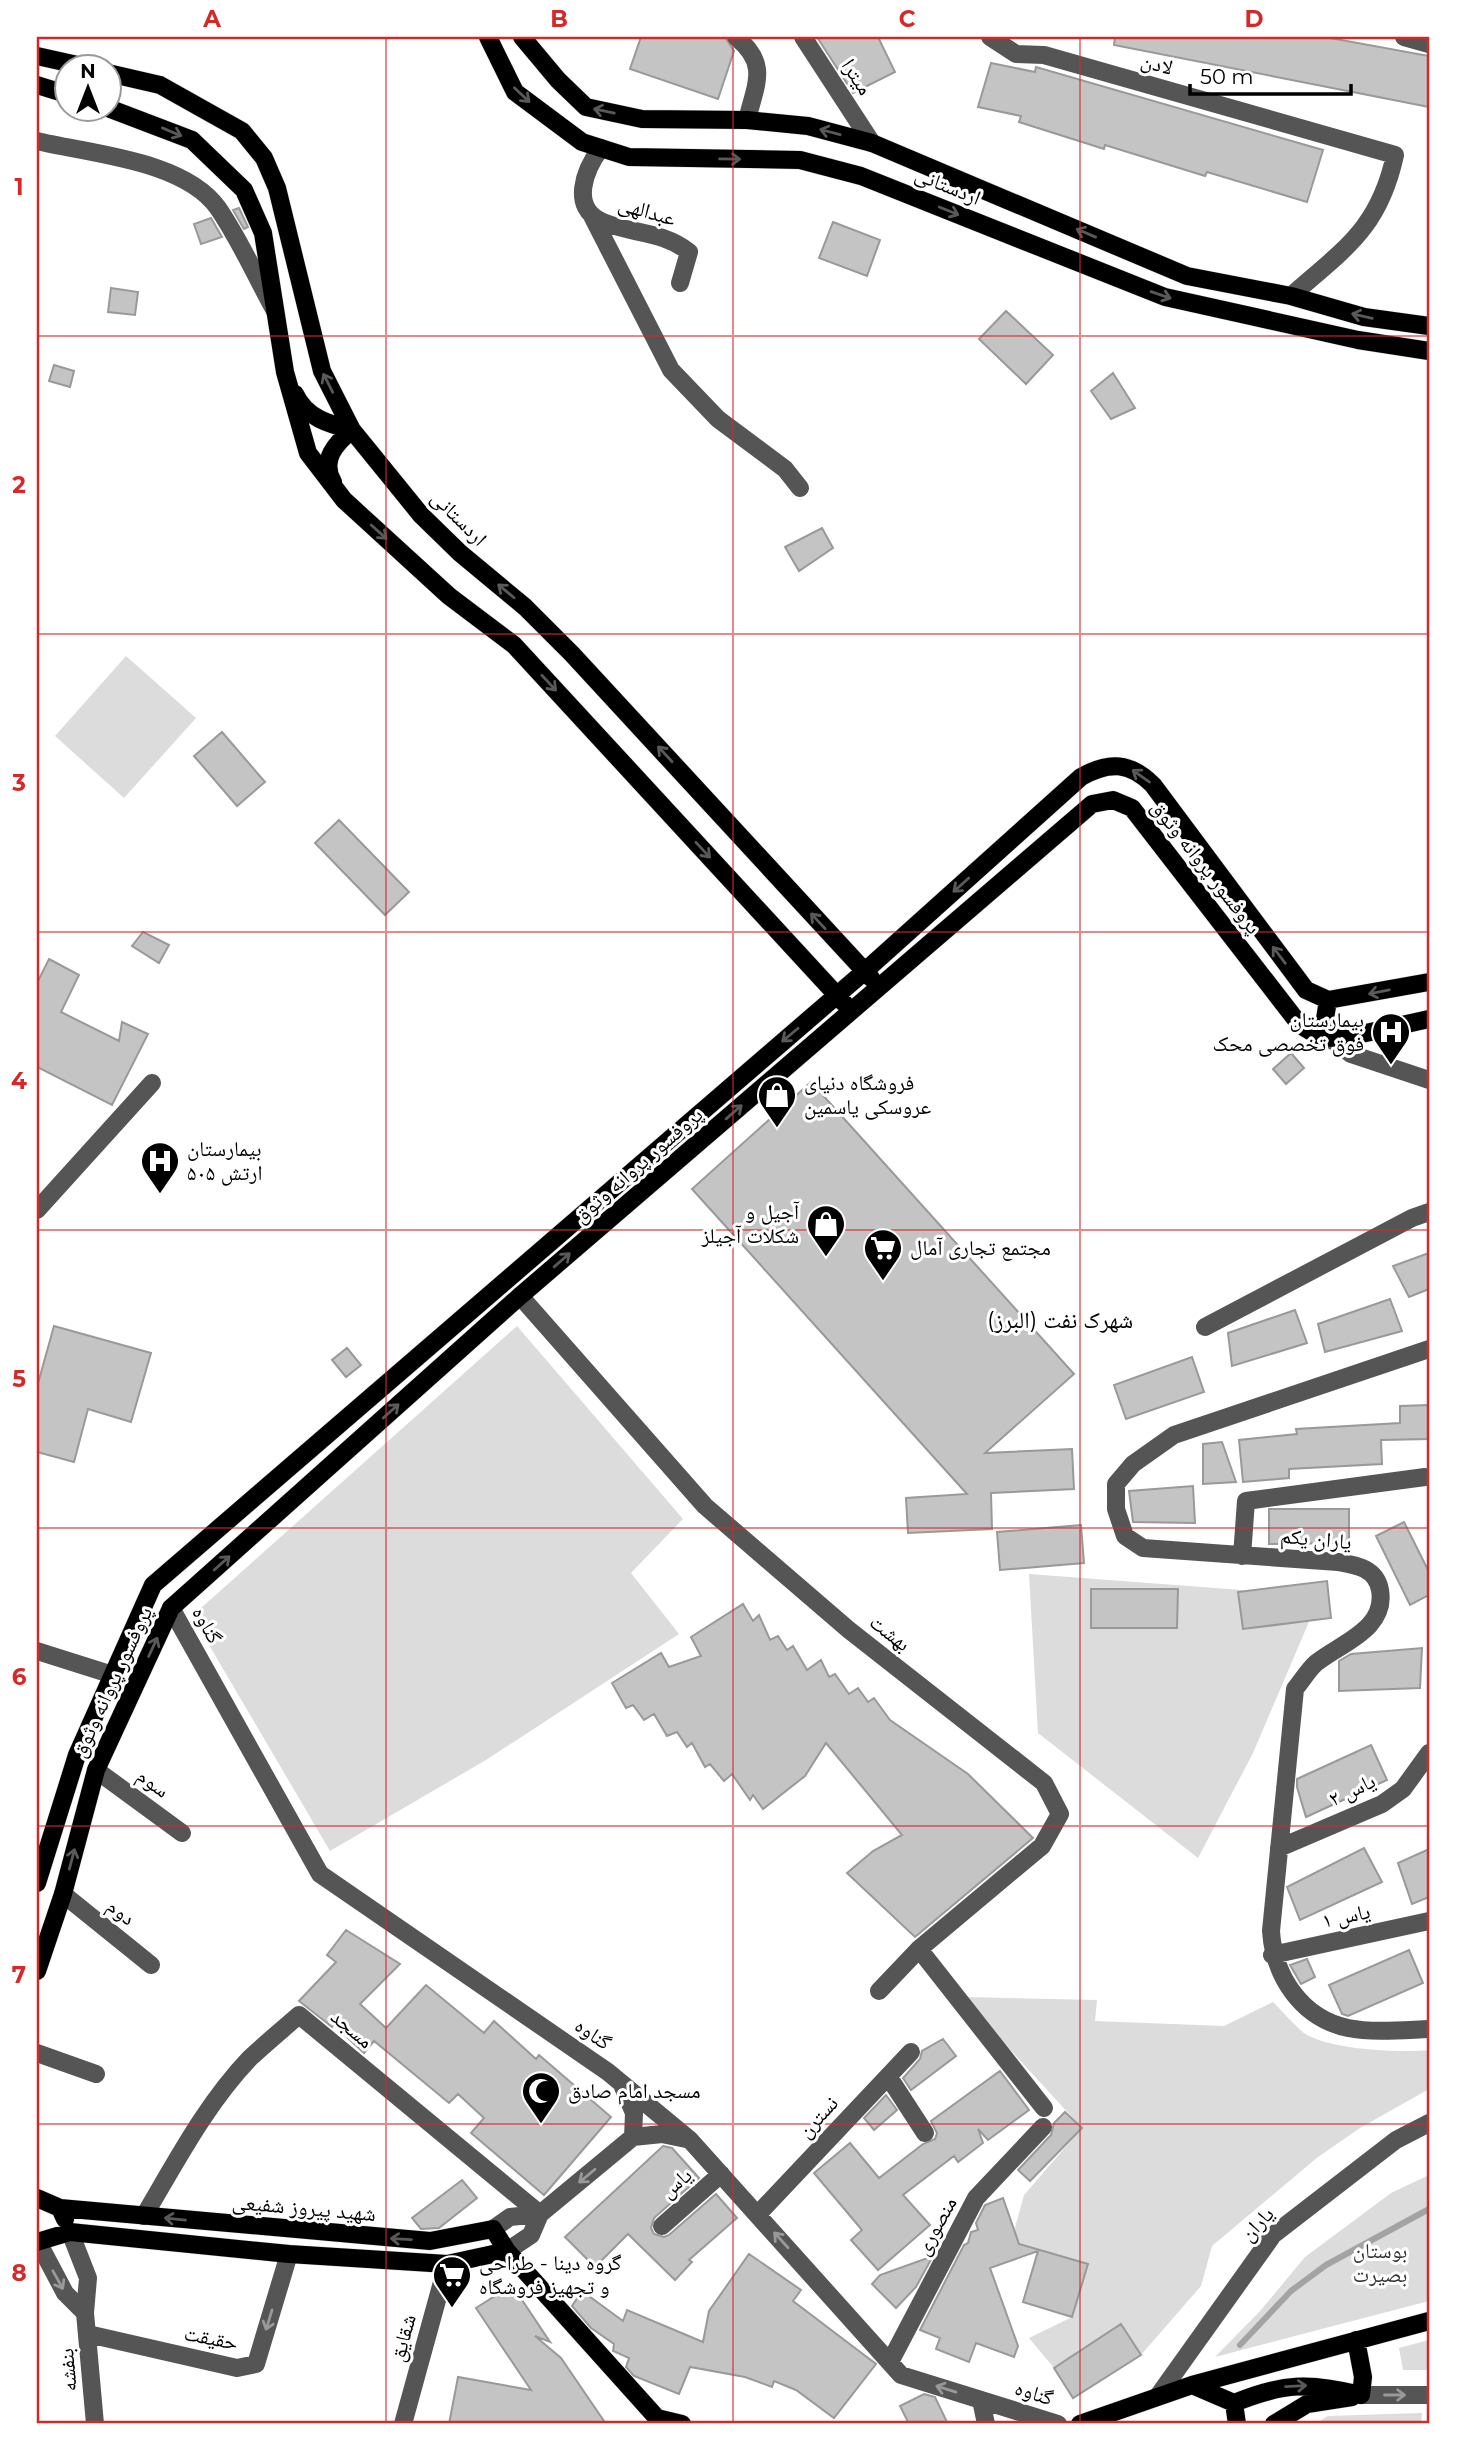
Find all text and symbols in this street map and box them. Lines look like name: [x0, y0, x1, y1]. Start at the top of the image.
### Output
text: A: [202, 5, 221, 33]
text: B: [550, 5, 568, 33]
text: C: [899, 5, 916, 33]
text: D: [1245, 5, 1264, 33]
street label: لادن: [1138, 47, 1176, 80]
north arrow: [52, 52, 122, 122]
scale bar: [1190, 52, 1350, 96]
street label: میترا: [837, 54, 878, 100]
text: N: [80, 60, 96, 83]
text: 50 m: [1200, 64, 1254, 89]
one-way arrow: [512, 86, 530, 103]
one-way arrow: [593, 103, 616, 117]
one-way arrow: [819, 125, 842, 138]
one-way arrow: [161, 126, 183, 139]
one-way arrow: [719, 152, 742, 165]
street label: اردستانی: [911, 161, 985, 211]
text: 1: [14, 173, 24, 201]
street label: عبدالهی: [615, 190, 679, 232]
one-way arrow: [938, 206, 959, 219]
one-way arrow: [1076, 226, 1098, 239]
one-way arrow: [1149, 290, 1171, 302]
one-way arrow: [1351, 308, 1374, 322]
one-way arrow: [320, 373, 334, 394]
text: 2: [12, 471, 26, 499]
street label: اردستانی: [426, 485, 492, 551]
one-way arrow: [370, 524, 387, 541]
one-way arrow: [497, 583, 515, 599]
one-way arrow: [541, 674, 557, 692]
one-way arrow: [656, 746, 673, 763]
one-way arrow: [1132, 768, 1151, 783]
text: 3: [11, 769, 26, 797]
street label: پروفسور پروانه وثوق: [1145, 795, 1267, 939]
one-way arrow: [695, 841, 712, 858]
one-way arrow: [952, 877, 970, 893]
one-way arrow: [810, 913, 827, 930]
one-way arrow: [1272, 946, 1287, 965]
one-way arrow: [1368, 986, 1391, 999]
place label: بیمارستان فوق تخصصی محک: [1213, 1007, 1364, 1057]
hospital icon: بیمارستان فوق تخصصی محک: [1370, 1011, 1412, 1066]
one-way arrow: [781, 1027, 799, 1043]
text: 4: [11, 1067, 27, 1095]
place label: فروشگاه دنیای عروسکی یاسمین: [804, 1070, 932, 1120]
shop icon: فروشگاه دنیای عروسکی یاسمین: [756, 1074, 798, 1129]
street label: پروفسور پروانه وثوق: [568, 1102, 708, 1228]
one-way arrow: [725, 1104, 743, 1120]
place label: بیمارستان ۵۰۵ ارتش: [187, 1136, 262, 1186]
hospital icon: بیمارستان ۵۰۵ ارتش: [139, 1140, 181, 1195]
place label: آجیل و شکلات آجیلز: [700, 1199, 800, 1248]
shop icon: آجیل و شکلات آجیلز: [805, 1203, 847, 1258]
supermarket icon: مجتمع تجاری آمال: [862, 1227, 904, 1282]
place label: مجتمع تجاری آمال: [910, 1235, 1051, 1261]
one-way arrow: [552, 1252, 570, 1268]
district label: شهرک نفت (البرز): [987, 1306, 1133, 1334]
text: 5: [12, 1365, 26, 1393]
one-way arrow: [382, 1403, 400, 1419]
street label: یاران یکم: [1279, 1523, 1353, 1556]
one-way arrow: [213, 1555, 231, 1571]
street label: پروفسور پروانه وثوق: [66, 1602, 158, 1762]
street label: گناوه: [187, 1602, 228, 1648]
street label: بهشت: [865, 1609, 916, 1656]
one-way arrow: [147, 1637, 160, 1658]
text: 6: [12, 1663, 27, 1691]
street label: سوم: [131, 1763, 174, 1804]
street label: یاس ۲: [1324, 1768, 1380, 1812]
one-way arrow: [67, 1848, 80, 1870]
street label: دوم: [101, 1893, 140, 1932]
street label: یاس ۱: [1319, 1898, 1373, 1934]
text: 7: [12, 1961, 26, 1989]
street label: مسجد: [326, 2004, 379, 2053]
street label: گناوه: [570, 2012, 616, 2055]
mosque icon: مسجد امام صادق: [520, 2070, 562, 2125]
place label: مسجد امام صادق: [568, 2078, 701, 2105]
street label: نسترن: [792, 2091, 843, 2143]
street label: یاس: [655, 2162, 697, 2204]
one-way arrow: [578, 2168, 596, 2183]
street label: شهید پیروز شفیعی: [231, 2189, 377, 2227]
street label: منصوری: [909, 2192, 962, 2259]
street label: یاران: [1235, 2201, 1279, 2246]
one-way arrow: [164, 2212, 186, 2225]
one-way arrow: [773, 2231, 789, 2249]
one-way arrow: [390, 2233, 413, 2246]
park label: بوستان بصیرت: [1353, 2238, 1407, 2287]
place label: گروه دینا - طراحی و تجهیز فروشگاه: [479, 2250, 622, 2299]
supermarket icon: گروه دینا - طراحی و تجهیز فروشگاه: [431, 2254, 473, 2309]
text: 8: [11, 2259, 27, 2287]
one-way arrow: [51, 2269, 65, 2289]
one-way arrow: [262, 2308, 275, 2330]
street label: شقایق: [384, 2311, 422, 2365]
street label: حقیقت: [182, 2320, 240, 2355]
street label: بنفشه: [53, 2347, 82, 2393]
street label: گناوه: [1012, 2375, 1057, 2410]
one-way arrow: [1284, 2380, 1307, 2393]
one-way arrow: [935, 2381, 957, 2394]
one-way arrow: [1383, 2388, 1406, 2402]

